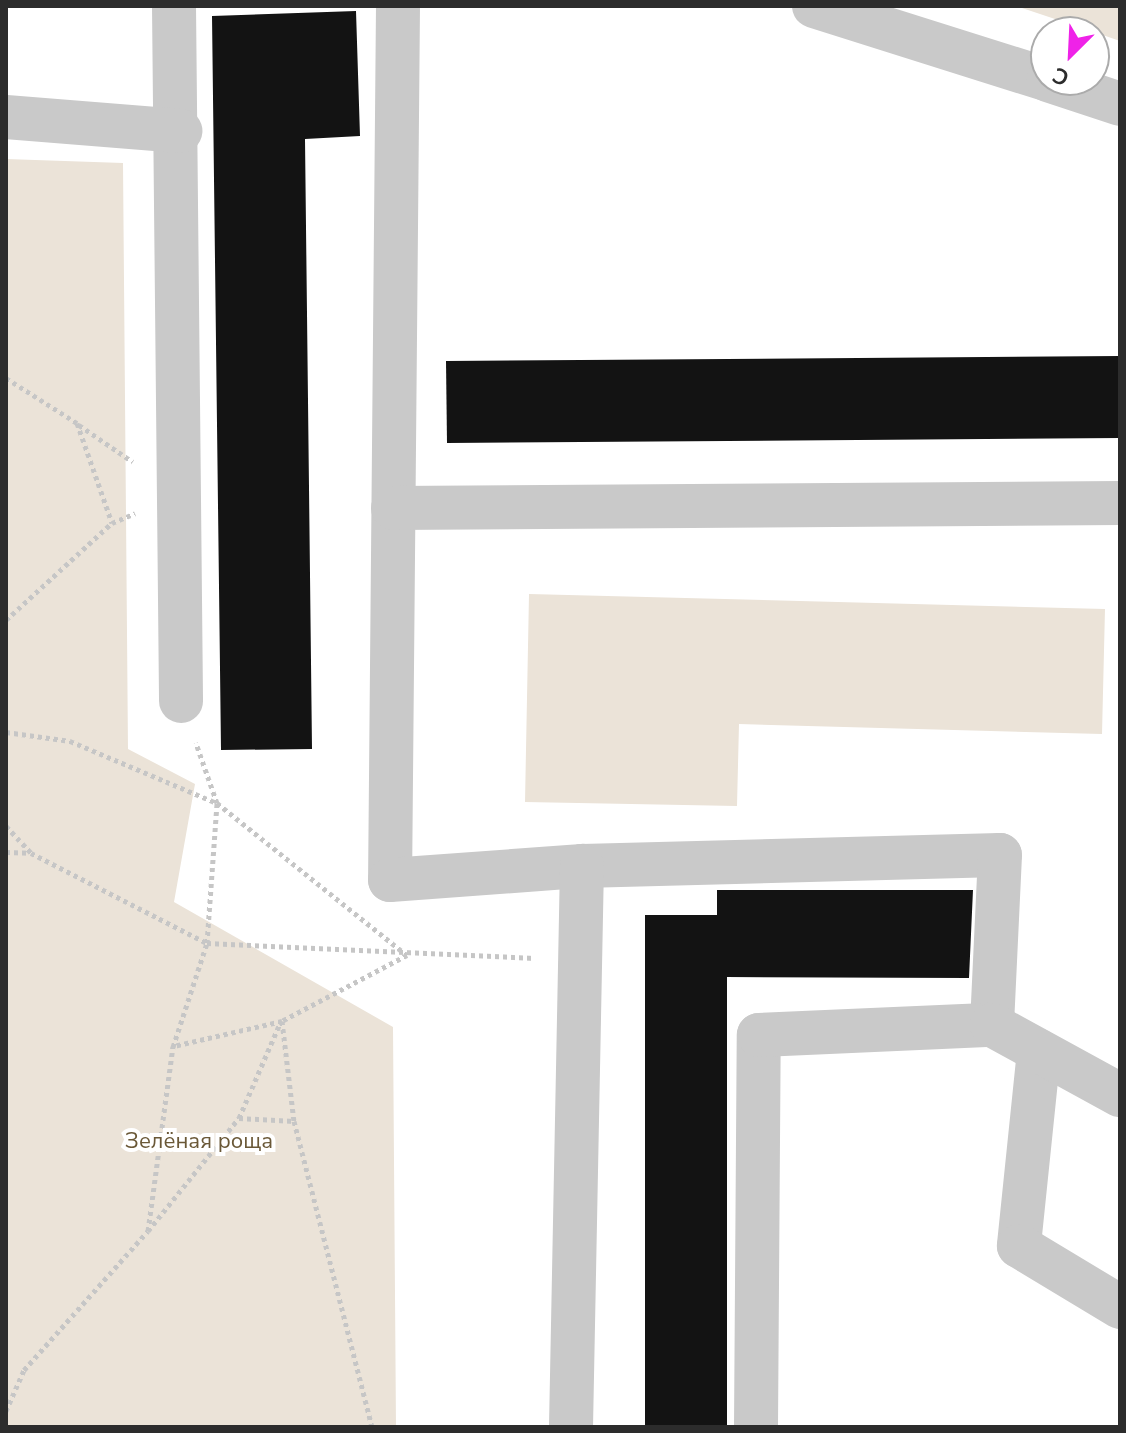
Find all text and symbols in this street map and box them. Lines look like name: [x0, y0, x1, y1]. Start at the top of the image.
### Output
north arrow: [1030, 16, 1110, 96]
text: С: [1048, 59, 1074, 93]
park label: Зелёная роща: [125, 1129, 273, 1155]

